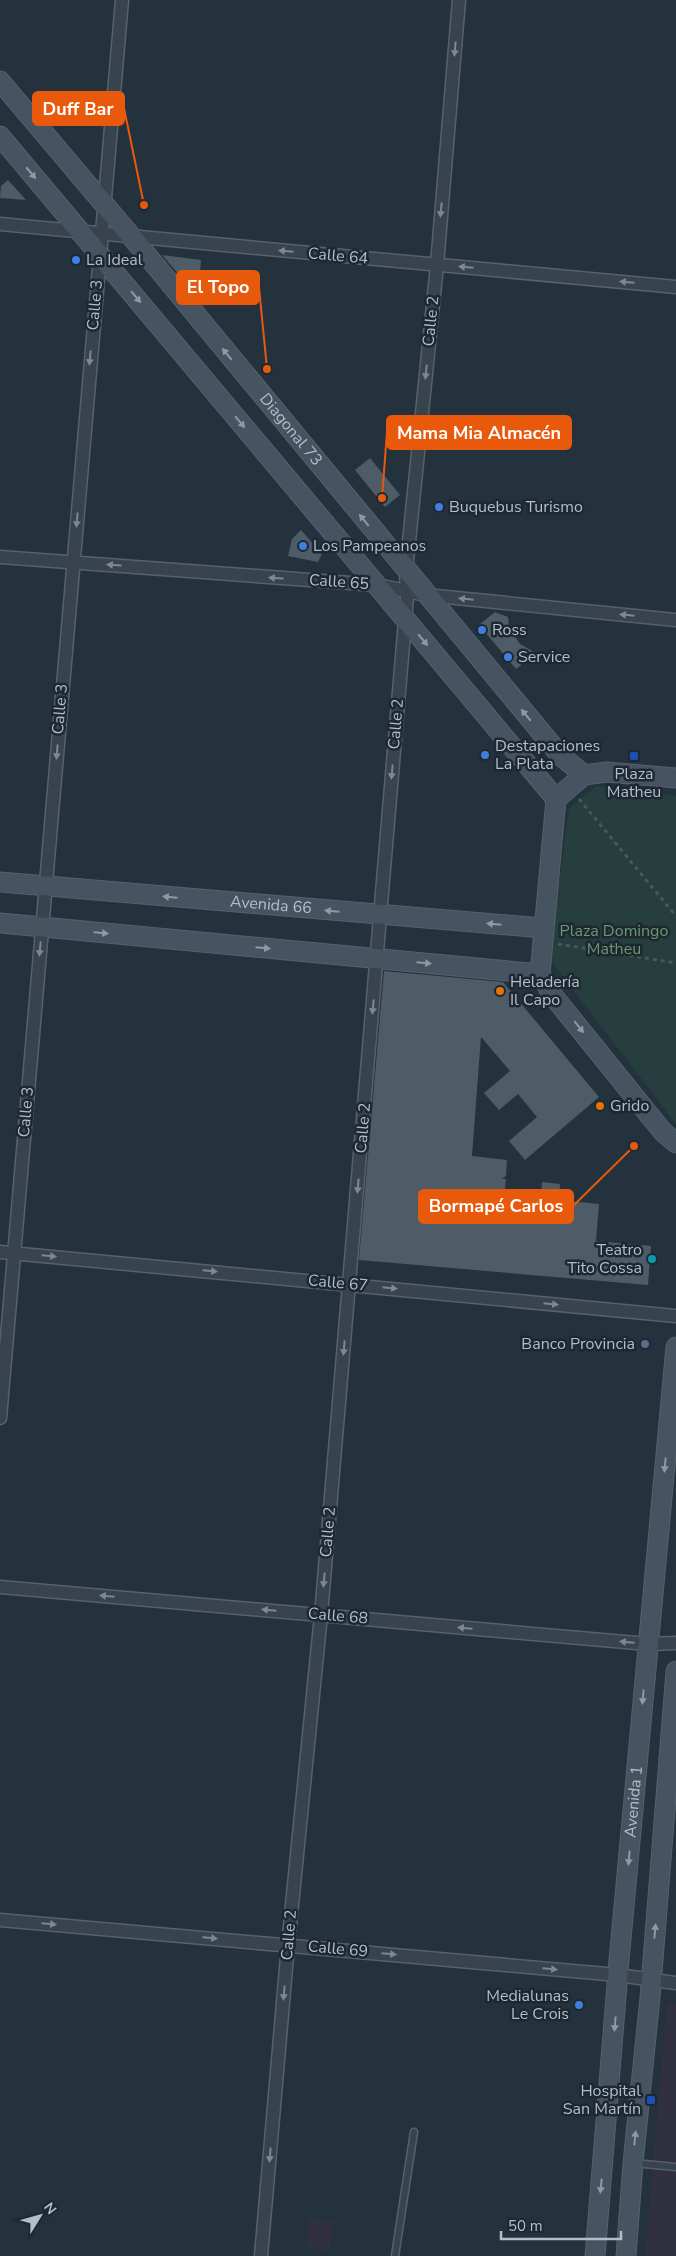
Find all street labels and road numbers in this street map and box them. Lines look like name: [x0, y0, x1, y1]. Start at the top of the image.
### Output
street label: Calle 64: [307, 242, 369, 270]
street label: Calle 3: [82, 279, 108, 331]
street label: Calle 2: [417, 295, 445, 347]
street label: Diagonal 73: [254, 389, 327, 470]
street label: Calle 65: [308, 569, 370, 595]
street label: Calle 3: [47, 683, 73, 735]
street label: Calle 2: [383, 698, 409, 750]
street label: Avenida 66: [229, 891, 313, 919]
street label: Calle 3: [13, 1086, 39, 1138]
street label: Calle 2: [350, 1102, 376, 1154]
street label: Calle 67: [307, 1269, 369, 1297]
street label: Calle 2: [315, 1506, 341, 1558]
street label: Calle 68: [307, 1602, 369, 1630]
street label: Avenida 1: [619, 1765, 648, 1839]
street label: Calle 2: [276, 1909, 302, 1961]
street label: Calle 69: [307, 1935, 369, 1963]

